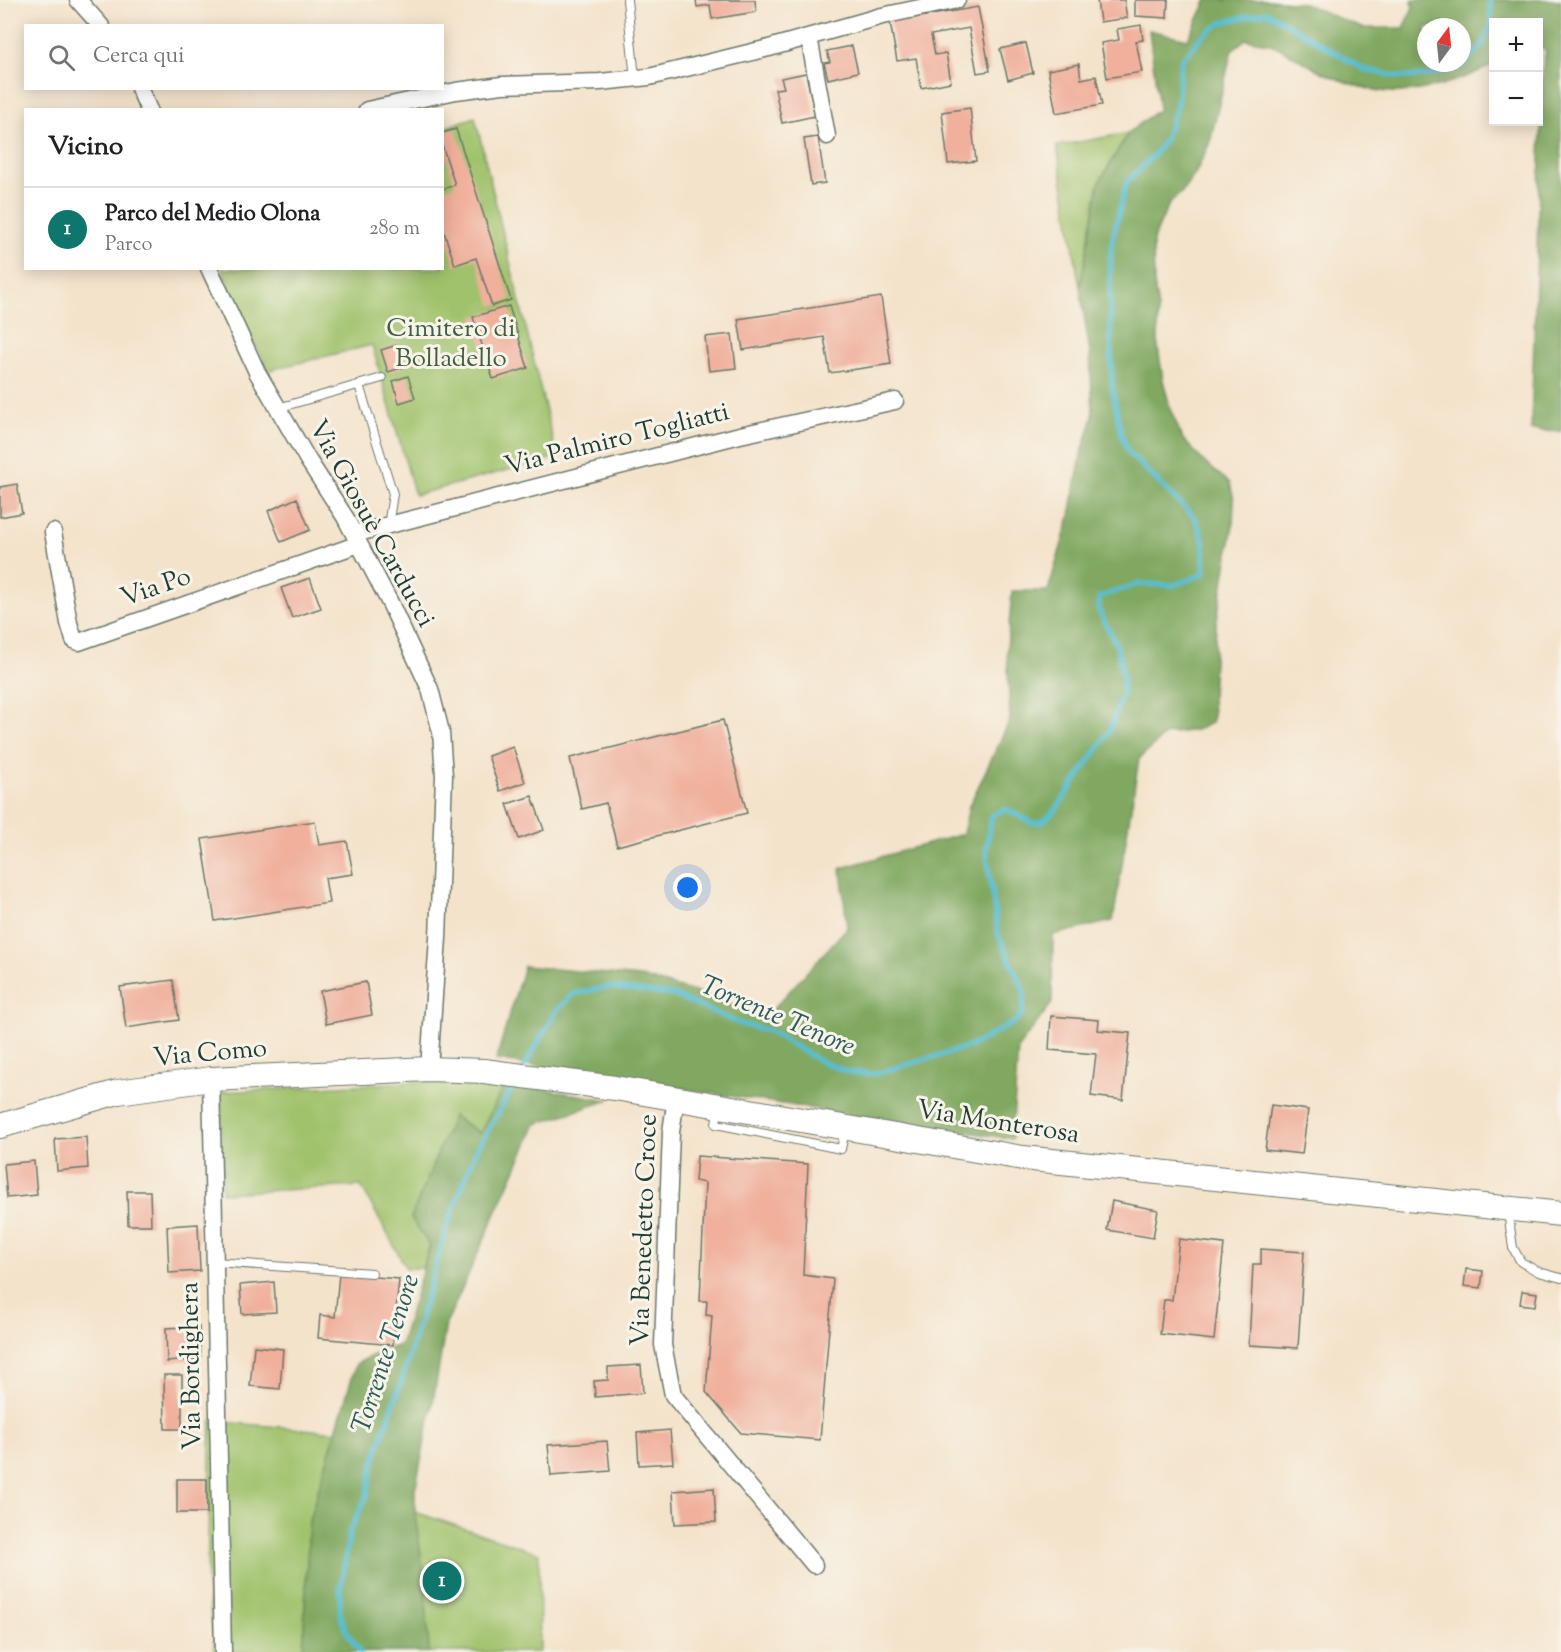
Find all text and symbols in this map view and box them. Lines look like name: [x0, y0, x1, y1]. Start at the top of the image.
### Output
north arrow: [1417, 18, 1471, 72]
map controls: [1489, 18, 1543, 126]
button: +: [1489, 18, 1543, 72]
search box: [24, 24, 444, 90]
icon: search: [45, 41, 78, 74]
text: Cerca qui: [93, 41, 184, 73]
button: −: [1489, 72, 1543, 126]
text: Vicino: [48, 129, 123, 166]
text: Parco del Medio Olona: [105, 199, 320, 231]
text: 1: [64, 215, 71, 244]
text: 280 m: [369, 215, 420, 244]
text: Parco: [105, 231, 152, 260]
park label: Cimitero di Bolladello: [386, 311, 516, 378]
street label: Via Palmiro Togliatti: [501, 394, 733, 486]
street label: Via Giosuè Carducci: [299, 413, 443, 635]
street label: Via Po: [116, 559, 196, 617]
your location: [673, 873, 702, 902]
water label: Torrente Tenore: [693, 967, 861, 1067]
street label: Via Como: [151, 1031, 269, 1077]
street label: Via Monterosa: [914, 1092, 1082, 1154]
street label: Via Benedetto Croce: [622, 1113, 668, 1347]
water label: Torrente Tenore: [343, 1269, 431, 1439]
street label: Via Bordighera: [172, 1282, 212, 1450]
pin: 1: [422, 1558, 462, 1604]

